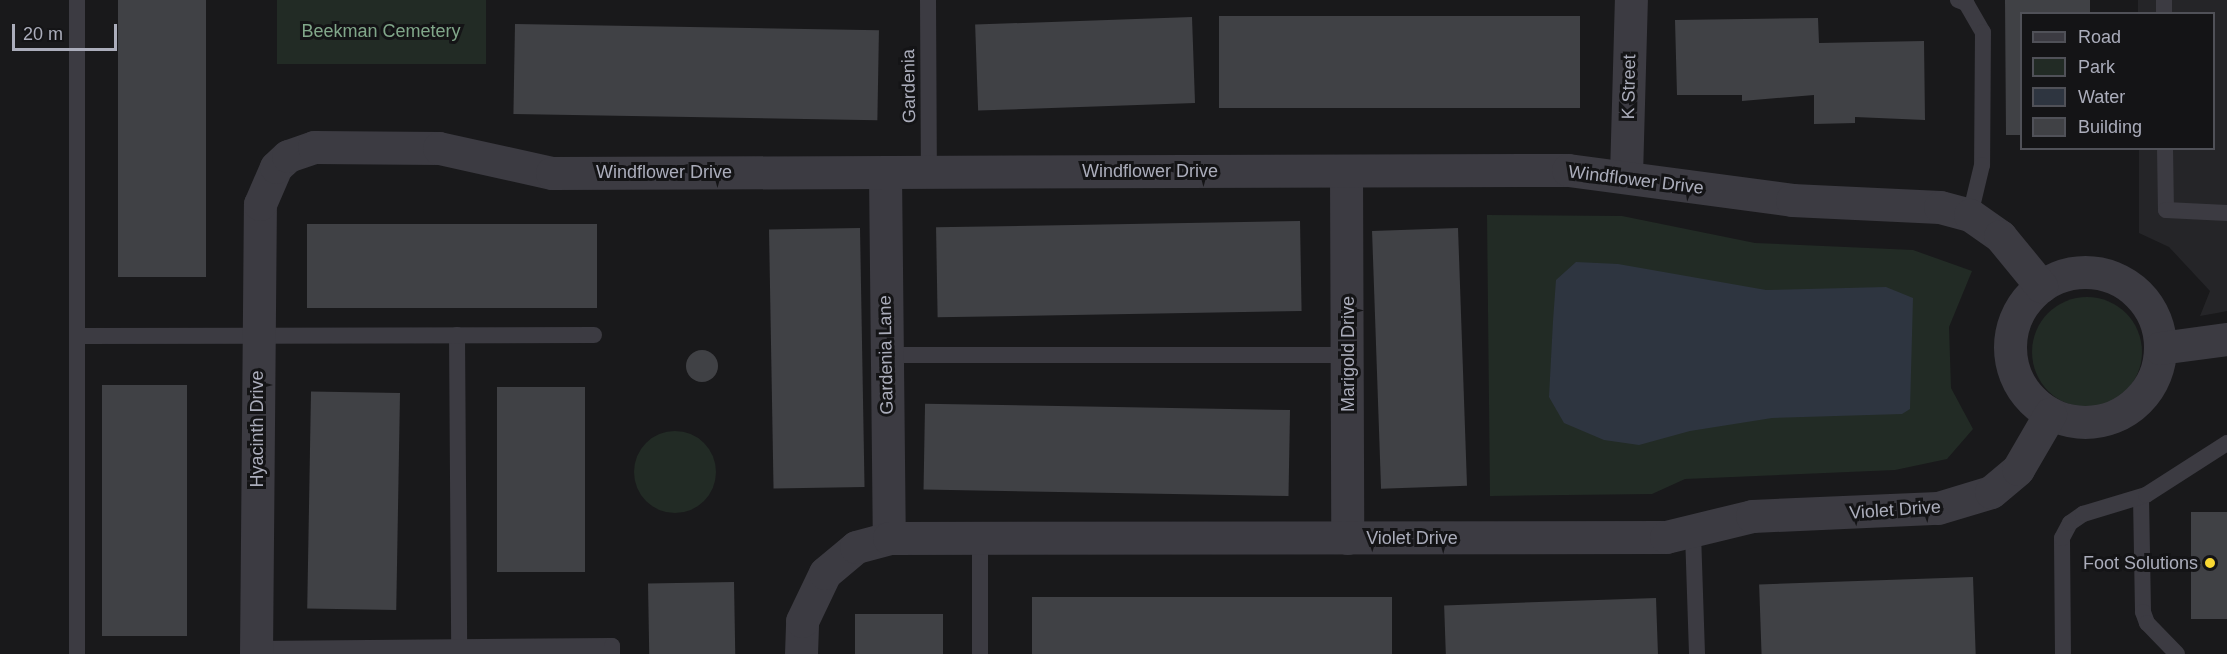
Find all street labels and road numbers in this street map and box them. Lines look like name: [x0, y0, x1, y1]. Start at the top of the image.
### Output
street label: Gardenia: [898, 49, 920, 123]
street label: K Street: [1618, 54, 1640, 120]
street label: Windflower Drive: [1082, 160, 1218, 182]
street label: Windflower Drive: [596, 161, 732, 183]
street label: Windflower Drive: [1567, 161, 1705, 199]
street label: Gardenia Lane: [874, 295, 898, 415]
street label: Marigold Drive: [1337, 296, 1359, 412]
street label: Hyacinth Drive: [246, 370, 268, 488]
street label: Violet Drive: [1849, 496, 1941, 524]
street label: Violet Drive: [1366, 527, 1458, 549]

